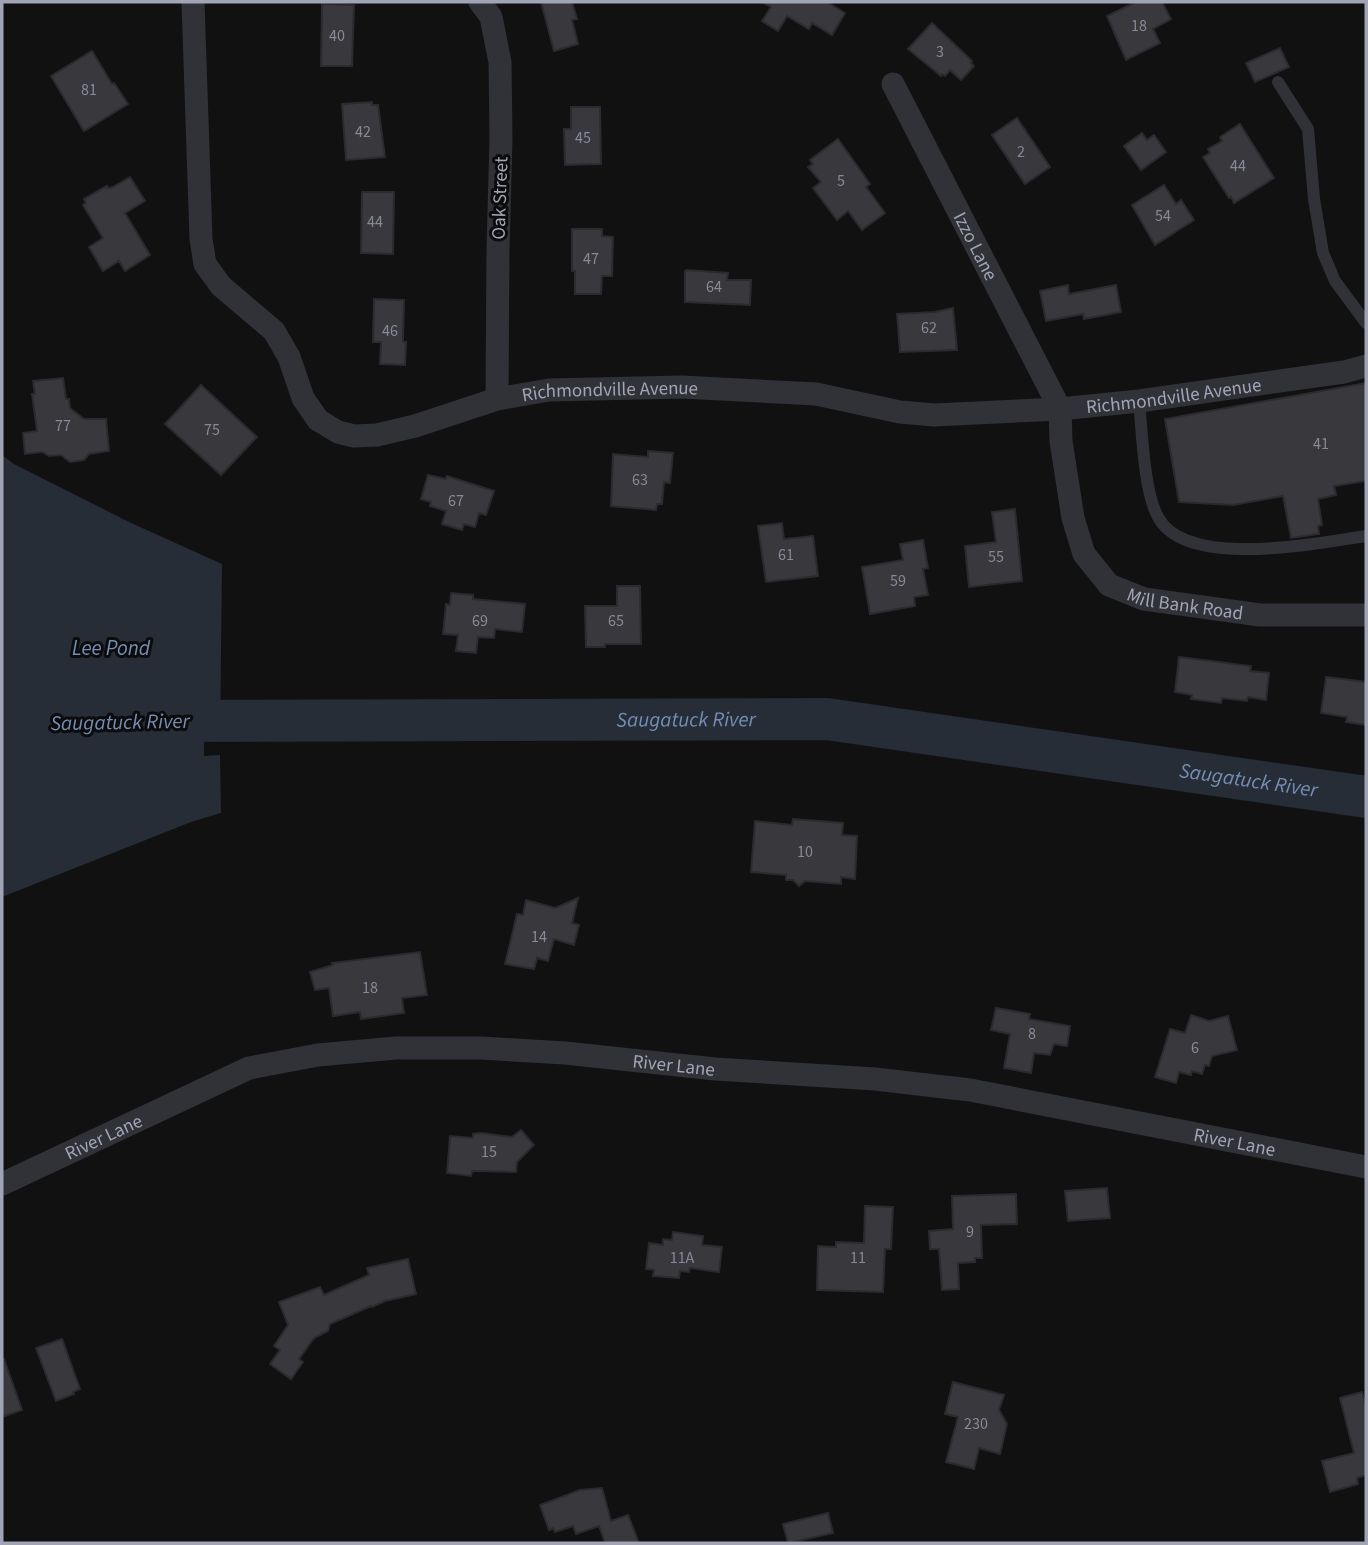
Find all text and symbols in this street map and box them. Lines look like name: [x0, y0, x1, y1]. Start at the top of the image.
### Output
house number: 18: [1131, 15, 1147, 37]
house number: 40: [329, 25, 345, 47]
house number: 3: [936, 41, 944, 63]
house number: 81: [81, 79, 97, 101]
house number: 42: [355, 121, 371, 143]
house number: 45: [575, 127, 591, 149]
house number: 2: [1017, 141, 1025, 163]
house number: 44: [1230, 155, 1246, 177]
street label: Oak Street: [486, 156, 515, 240]
house number: 5: [837, 170, 845, 192]
house number: 54: [1155, 205, 1171, 227]
street label: Izzo Lane: [946, 208, 1004, 286]
house number: 44: [367, 211, 383, 233]
house number: 47: [583, 248, 599, 270]
house number: 64: [706, 276, 722, 298]
house number: 62: [921, 317, 937, 339]
house number: 46: [382, 320, 398, 342]
street label: Richmondville Avenue: [1085, 372, 1263, 421]
street label: Richmondville Avenue: [520, 375, 699, 409]
house number: 77: [55, 415, 71, 437]
house number: 75: [204, 419, 220, 441]
house number: 41: [1313, 433, 1329, 455]
house number: 63: [632, 469, 648, 491]
house number: 67: [448, 490, 464, 512]
house number: 61: [778, 544, 794, 566]
house number: 55: [988, 546, 1004, 568]
house number: 59: [890, 570, 906, 592]
street label: Mill Bank Road: [1123, 581, 1245, 628]
house number: 69: [472, 610, 488, 632]
house number: 65: [608, 610, 624, 632]
water label: Lee Pond: [72, 633, 151, 663]
water label: Saugatuck River: [616, 704, 757, 735]
water label: Saugatuck River: [50, 706, 191, 738]
water label: Saugatuck River: [1177, 755, 1321, 805]
house number: 10: [797, 841, 813, 863]
house number: 14: [531, 926, 547, 948]
house number: 18: [362, 977, 378, 999]
house number: 8: [1028, 1023, 1036, 1045]
house number: 6: [1191, 1037, 1199, 1059]
street label: River Lane: [631, 1048, 716, 1084]
street label: River Lane: [61, 1108, 147, 1168]
street label: River Lane: [1191, 1122, 1278, 1164]
house number: 15: [481, 1141, 497, 1163]
house number: 9: [966, 1221, 974, 1243]
house number: 11A: [670, 1247, 695, 1269]
house number: 11: [850, 1247, 866, 1269]
house number: 230: [964, 1413, 988, 1435]

